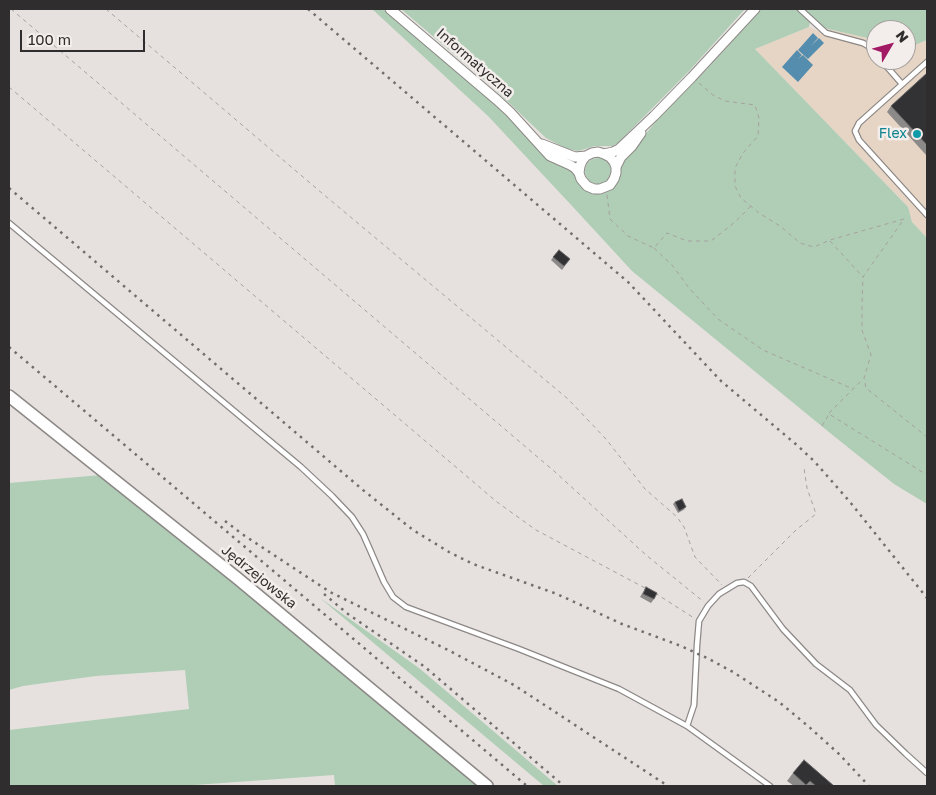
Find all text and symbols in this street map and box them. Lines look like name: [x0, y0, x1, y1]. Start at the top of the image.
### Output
scale bar: [22, 20, 148, 52]
north arrow: [866, 20, 916, 70]
street label: Informatyczna: [433, 25, 517, 101]
text: N: [893, 27, 913, 46]
text: 100 m: [28, 30, 71, 48]
place label: Flex: [879, 126, 907, 142]
marker: Flex: [911, 128, 923, 140]
street label: Jędrzejowska: [218, 542, 300, 612]

